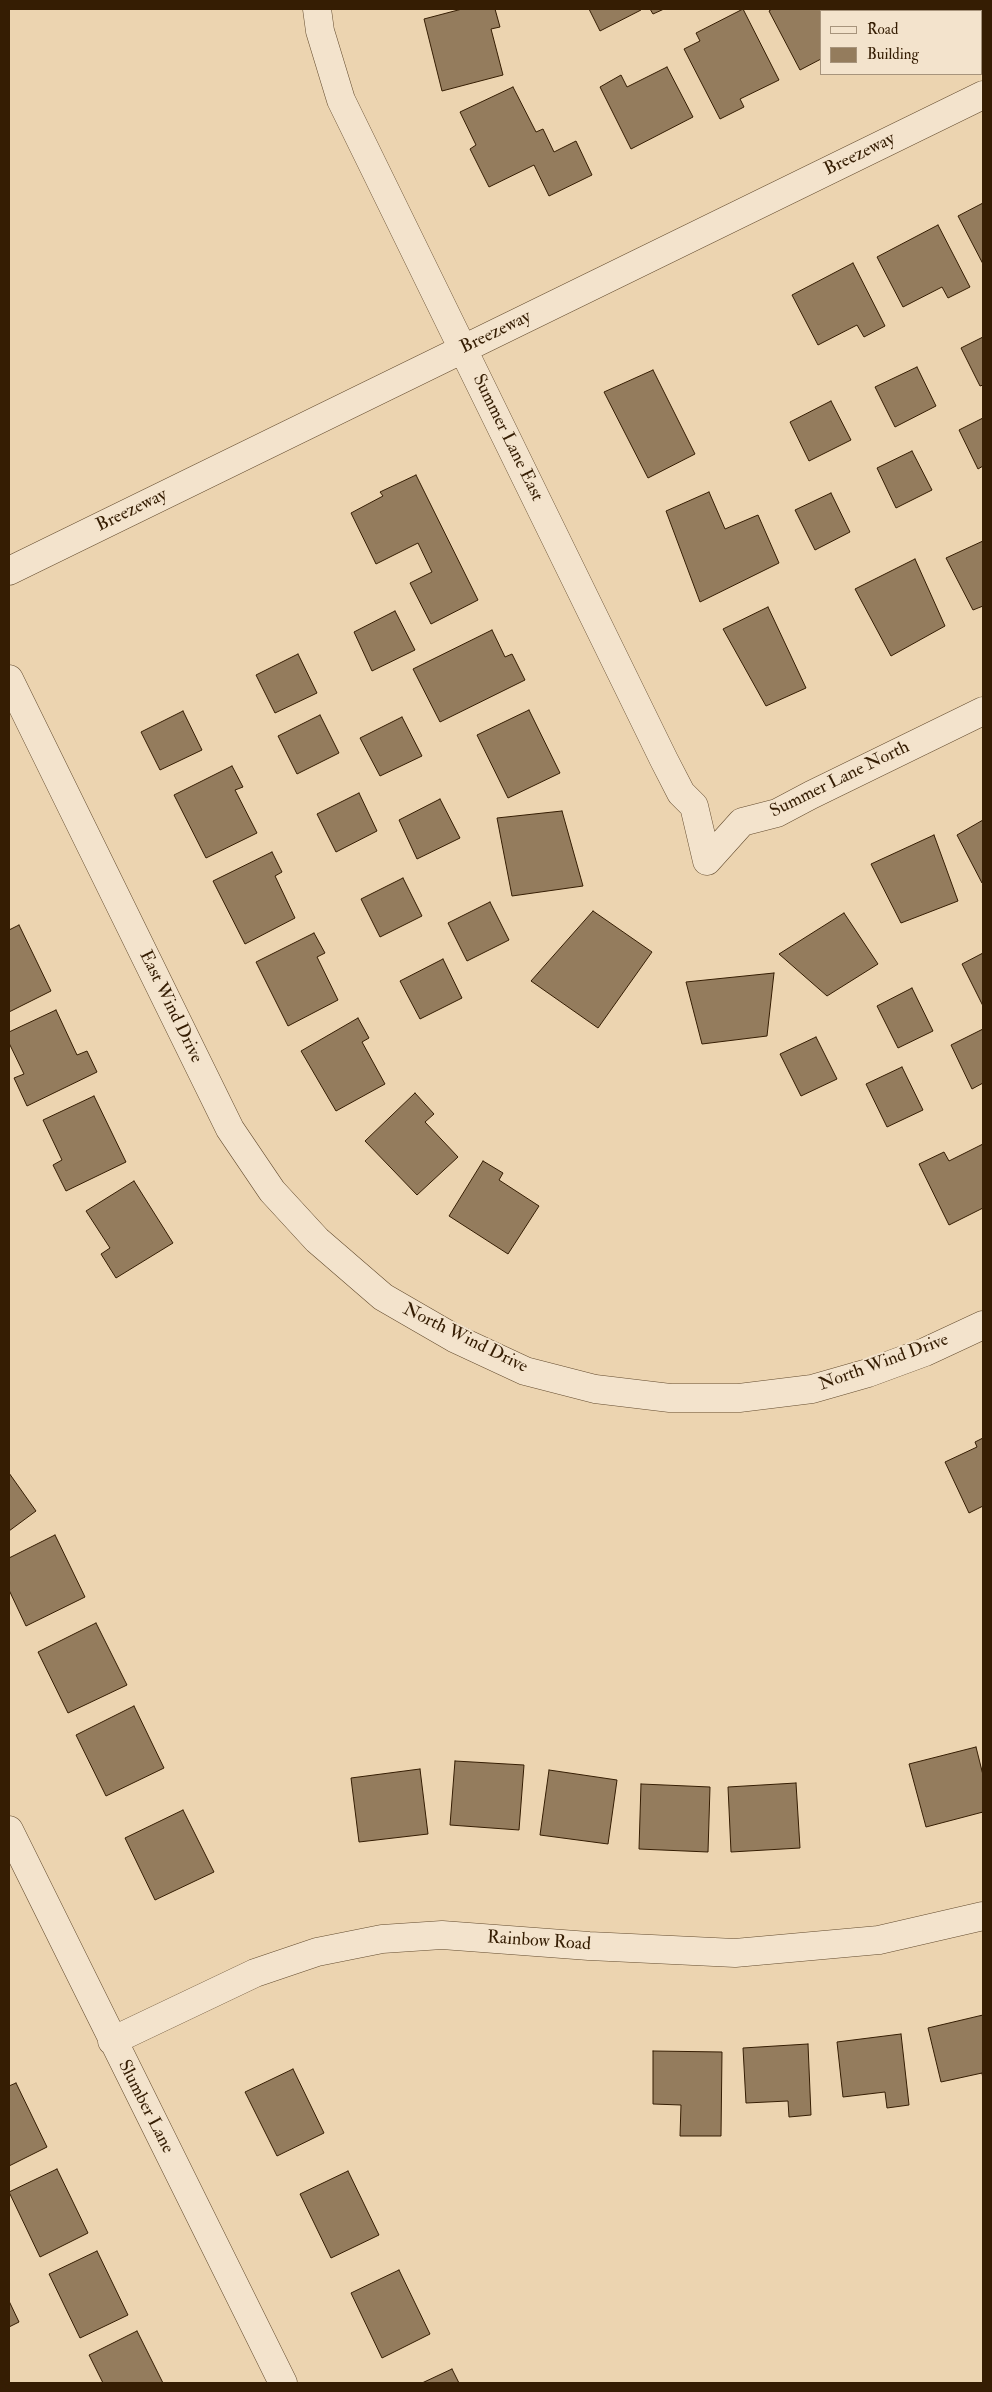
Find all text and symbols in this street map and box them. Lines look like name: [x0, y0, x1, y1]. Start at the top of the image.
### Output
legend: [820, 10, 982, 75]
text: Road: [867, 20, 898, 39]
text: Building: [867, 45, 919, 64]
street label: Breezeway: [821, 129, 899, 181]
street label: Breezeway: [457, 307, 535, 359]
street label: Summer Lane East: [467, 371, 547, 505]
street label: Breezeway: [93, 485, 171, 537]
street label: Summer Lane North: [767, 737, 913, 823]
street label: East Wind Drive: [133, 947, 207, 1067]
street label: North Wind Drive: [399, 1299, 531, 1379]
street label: North Wind Drive: [816, 1330, 952, 1396]
street label: Rainbow Road: [486, 1928, 592, 1956]
street label: Slumber Lane: [112, 2057, 178, 2157]

